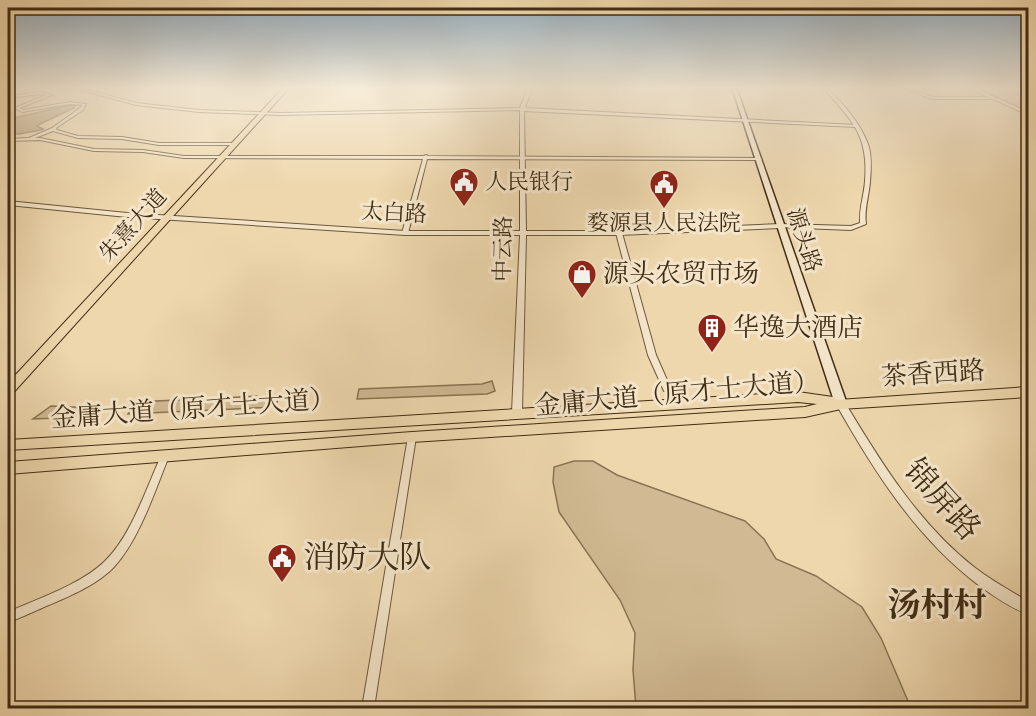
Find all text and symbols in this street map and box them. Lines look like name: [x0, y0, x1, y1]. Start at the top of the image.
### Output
public building icon: 人民银行: [448, 166, 480, 208]
place label: 人民银行: [485, 168, 573, 196]
public building icon: 婺源县人民法院: [648, 168, 680, 210]
street label: 朱熹大道: [93, 183, 173, 267]
street label: 太白路: [360, 197, 428, 229]
street label: 源头路: [780, 204, 828, 276]
place label: 婺源县人民法院: [587, 209, 741, 237]
street label: 中云路: [488, 216, 518, 282]
shop icon: 源头农贸市场: [566, 258, 598, 300]
place label: 源头农贸市场: [603, 258, 759, 290]
building icon: 华逸大酒店: [696, 312, 728, 354]
place label: 华逸大酒店: [733, 312, 863, 344]
street label: 茶香西路: [880, 354, 986, 394]
street label: 金庸大道（原才士大道）: [533, 366, 821, 422]
street label: 金庸大道（原才士大道）: [49, 383, 337, 435]
street label: 锦屏路: [895, 451, 989, 549]
place label: 消防大队: [303, 538, 431, 578]
public building icon: 消防大队: [266, 542, 298, 584]
district label: 汤村村: [888, 585, 987, 626]

